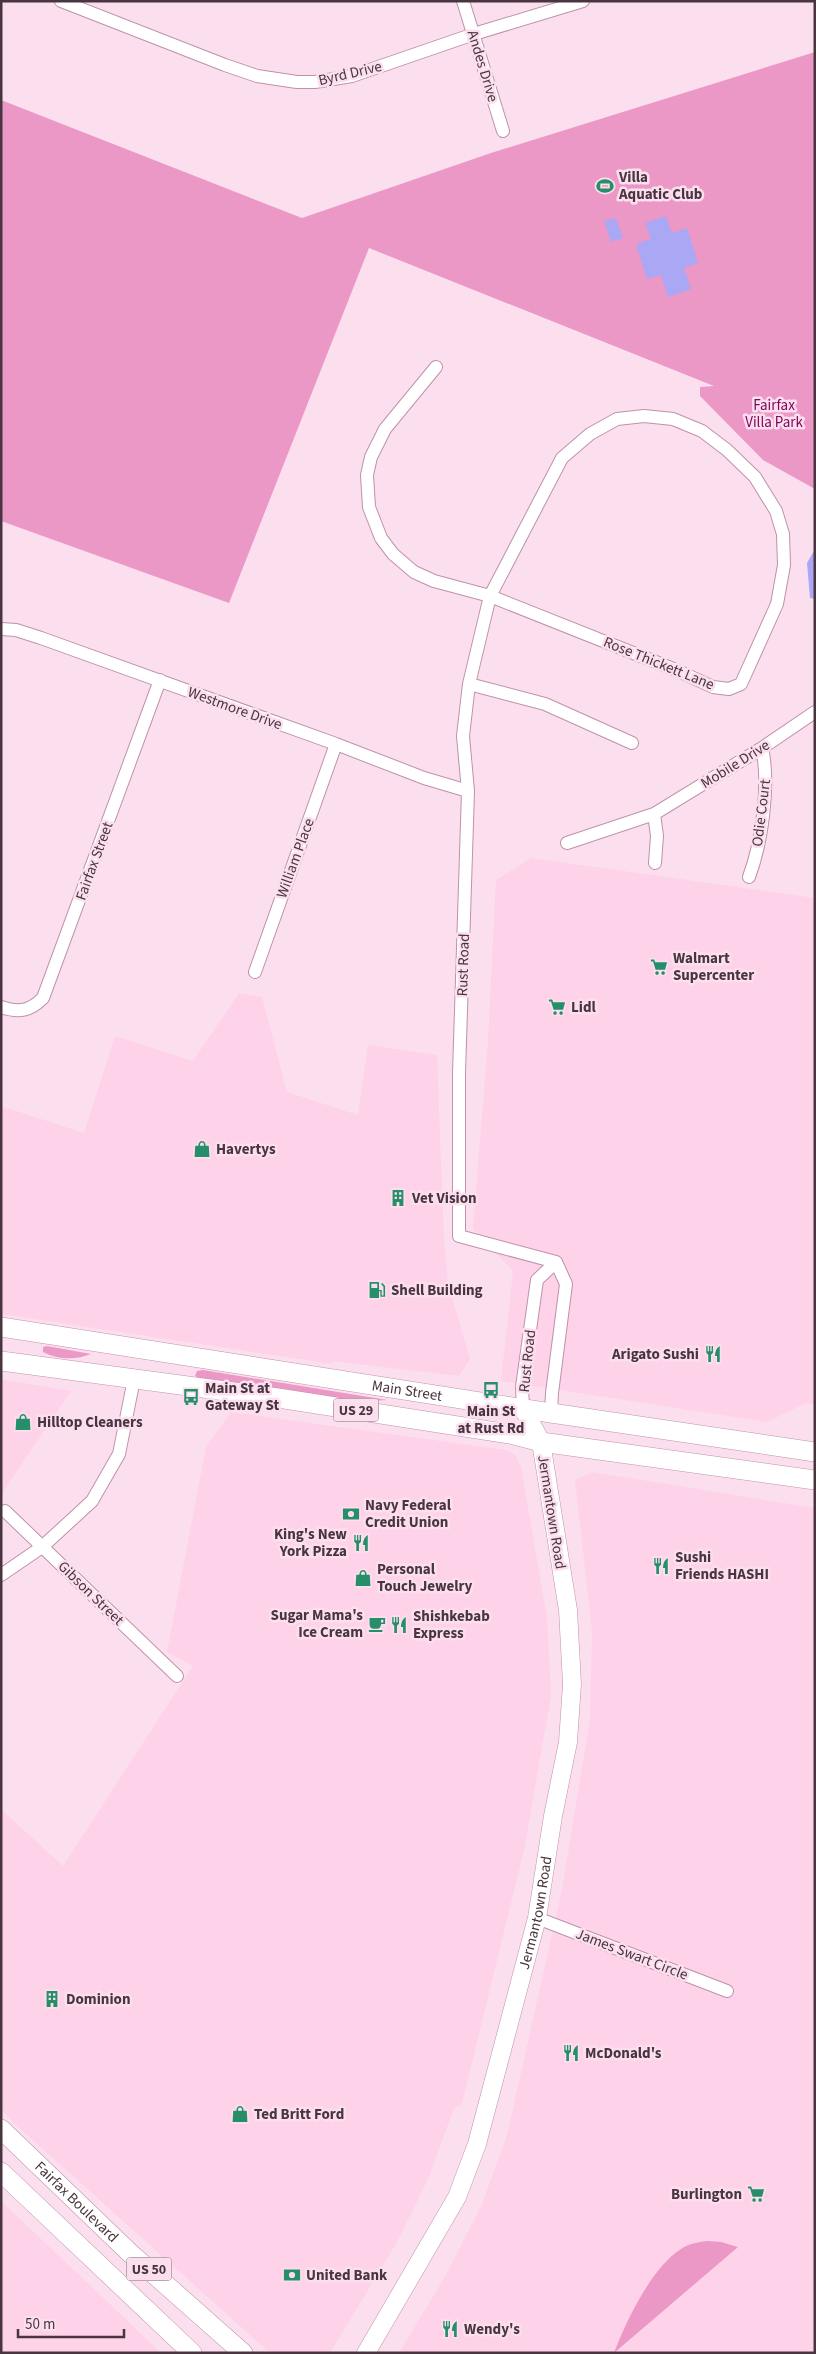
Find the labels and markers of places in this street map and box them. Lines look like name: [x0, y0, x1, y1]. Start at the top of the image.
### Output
place label: Villa Aquatic Club: [618, 167, 703, 205]
sports icon: Villa Aquatic Club: [595, 176, 615, 196]
place label: Walmart Supercenter: [673, 948, 754, 986]
supermarket icon: Walmart Supercenter: [649, 957, 669, 977]
supermarket icon: Lidl: [547, 997, 567, 1017]
place label: Lidl: [571, 997, 597, 1018]
shop icon: Havertys: [192, 1139, 212, 1159]
place label: Havertys: [216, 1139, 276, 1160]
building icon: Vet Vision: [388, 1188, 408, 1208]
place label: Vet Vision: [411, 1188, 477, 1209]
fuel station icon: Shell Building: [367, 1280, 387, 1300]
place label: Shell Building: [391, 1280, 483, 1301]
place label: Arigato Sushi: [611, 1344, 699, 1365]
restaurant icon: Arigato Sushi: [703, 1344, 723, 1364]
place label: Main St at Gateway St: [205, 1378, 279, 1416]
bus stop icon: Main St at Rust Rd: [481, 1380, 501, 1400]
bus stop icon: Main St at Gateway St: [181, 1387, 201, 1407]
place label: Main St at Rust Rd: [458, 1401, 524, 1439]
shop icon: Hilltop Cleaners: [13, 1412, 33, 1432]
place label: Hilltop Cleaners: [37, 1412, 143, 1433]
place label: Navy Federal Credit Union: [365, 1495, 452, 1533]
bank icon: Navy Federal Credit Union: [341, 1504, 361, 1524]
place label: King's New York Pizza: [274, 1524, 347, 1562]
restaurant icon: King's New York Pizza: [351, 1533, 371, 1553]
place label: Sushi Friends HASHI: [675, 1547, 769, 1585]
restaurant icon: Sushi Friends HASHI: [651, 1556, 671, 1576]
place label: Personal Touch Jewelry: [377, 1559, 473, 1597]
shop icon: Personal Touch Jewelry: [353, 1568, 373, 1588]
place label: Sugar Mama's Ice Cream: [271, 1605, 363, 1643]
place label: Shishkebab Express: [413, 1606, 490, 1644]
cafe icon: Sugar Mama's Ice Cream: [367, 1614, 387, 1634]
restaurant icon: Shishkebab Express: [389, 1615, 409, 1635]
building icon: Dominion: [42, 1989, 62, 2009]
place label: Dominion: [66, 1989, 130, 2010]
restaurant icon: McDonald's: [561, 2043, 581, 2063]
place label: McDonald's: [585, 2043, 662, 2064]
shop icon: Ted Britt Ford: [230, 2104, 250, 2124]
place label: Ted Britt Ford: [254, 2104, 344, 2125]
place label: Burlington: [671, 2184, 742, 2205]
supermarket icon: Burlington: [746, 2184, 766, 2204]
bank icon: United Bank: [282, 2265, 302, 2285]
place label: United Bank: [306, 2265, 388, 2286]
restaurant icon: Wendy's: [440, 2319, 460, 2339]
place label: Wendy's: [464, 2319, 520, 2340]

